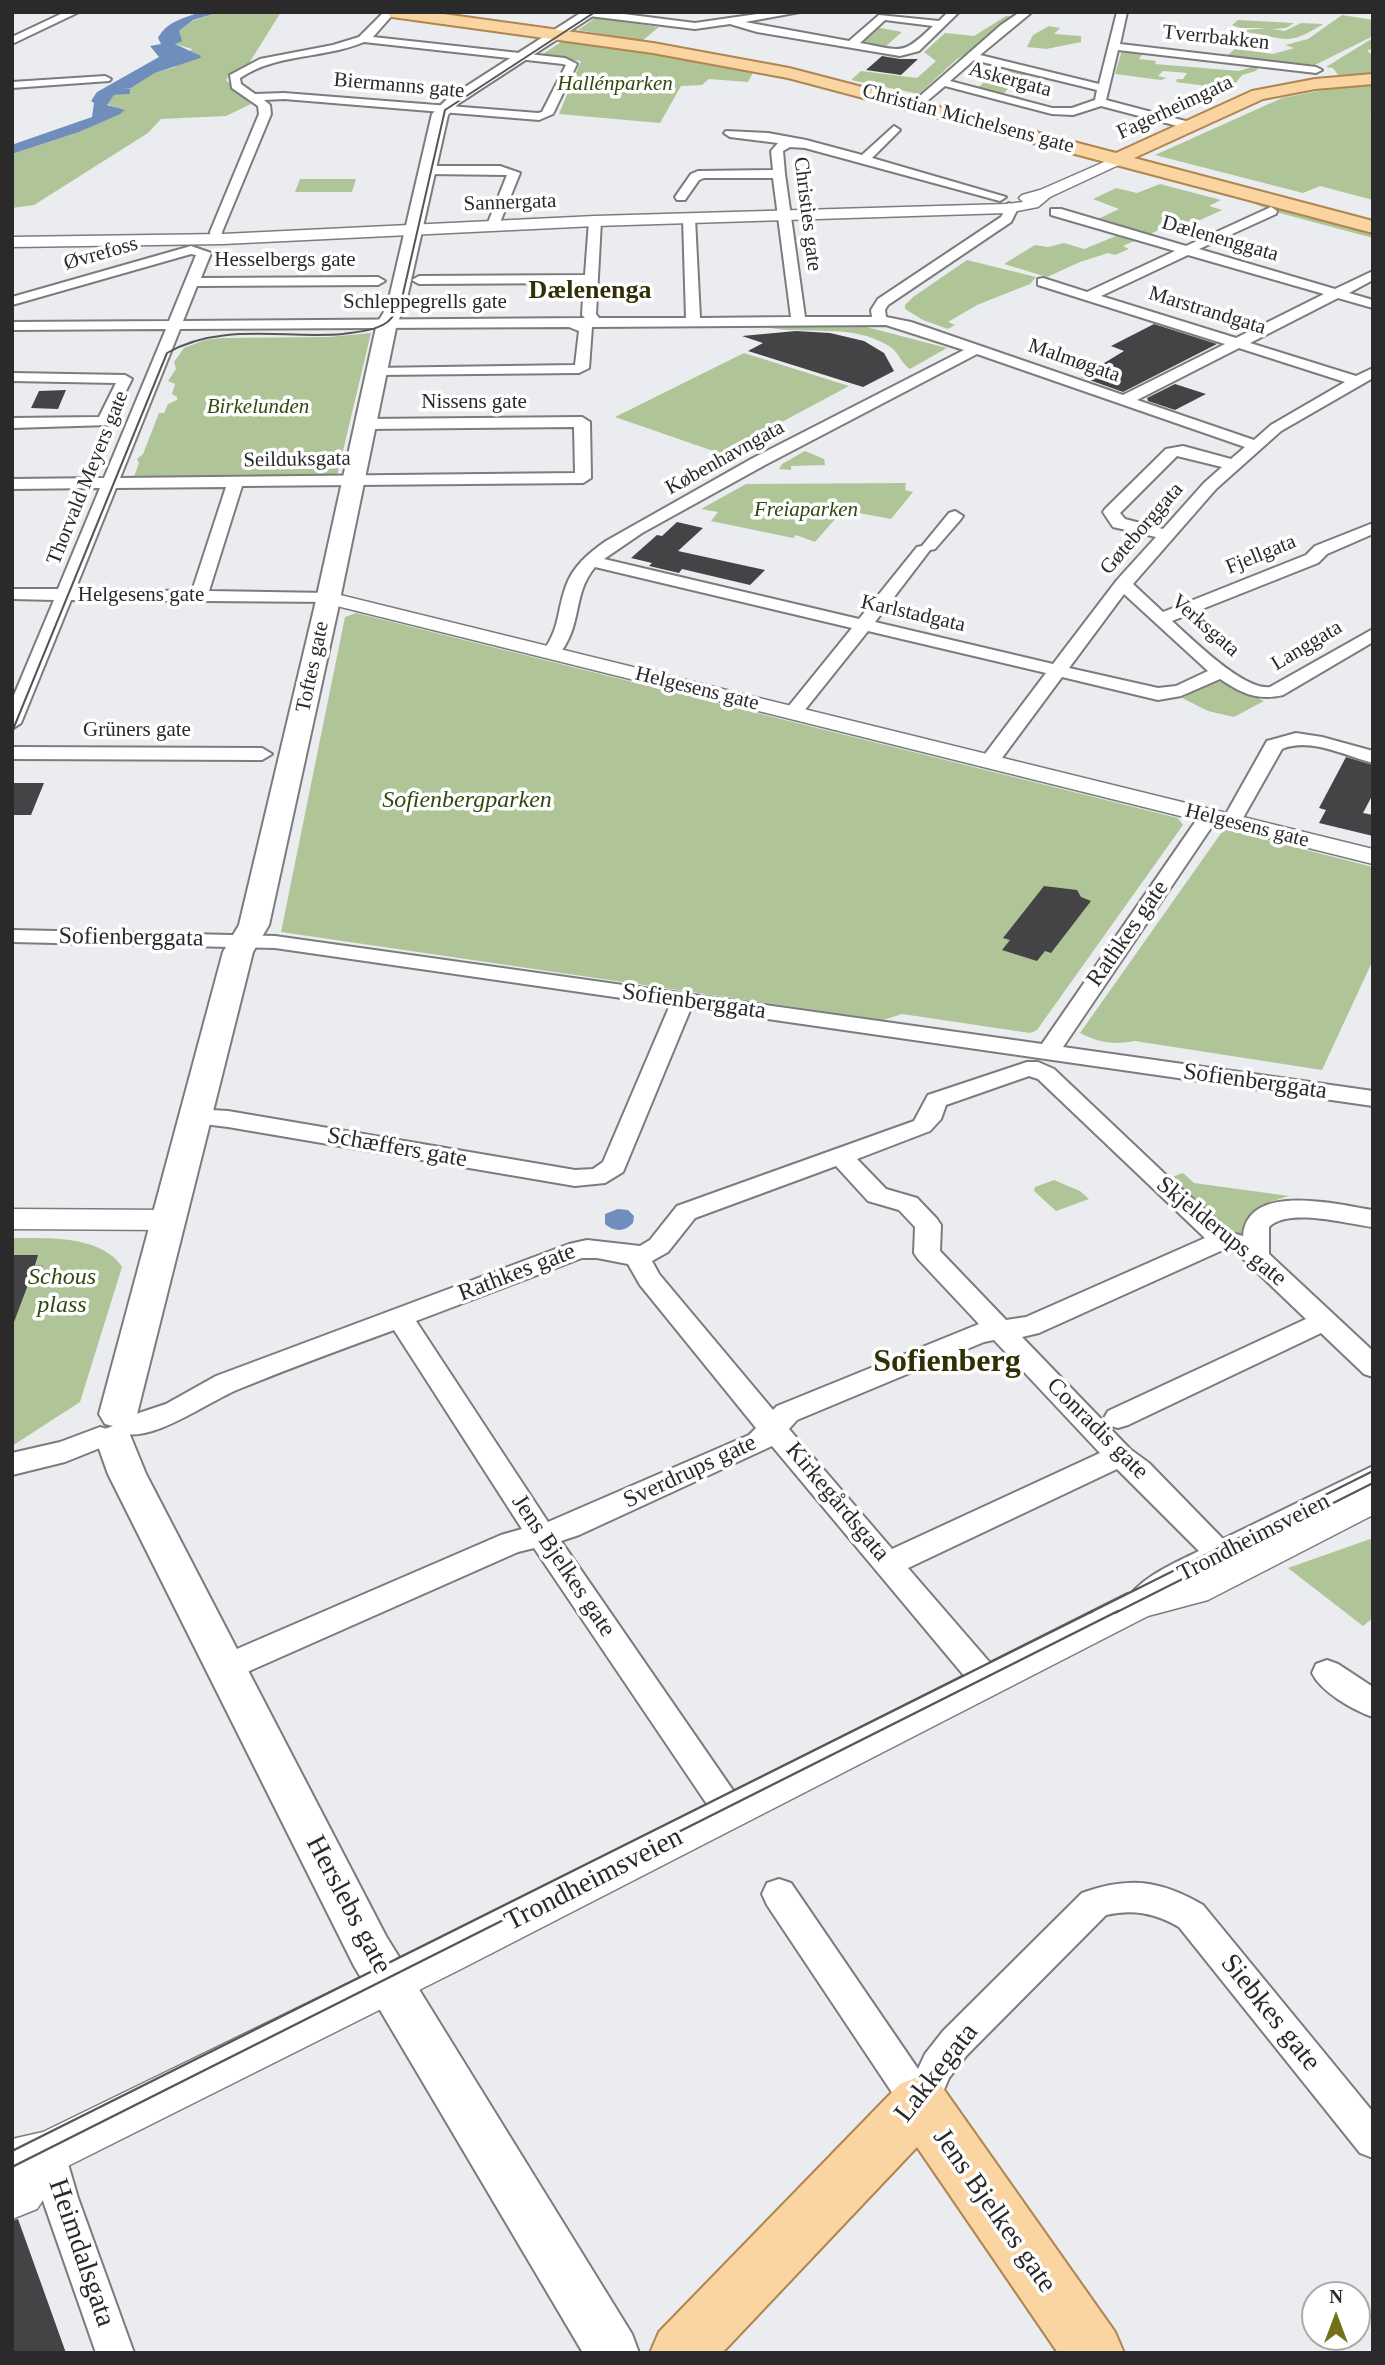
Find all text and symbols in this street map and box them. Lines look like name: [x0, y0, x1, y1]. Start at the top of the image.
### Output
street label: Tverrbakken: [1161, 20, 1271, 56]
street label: Askergata: [966, 57, 1054, 103]
street label: Biermanns gate: [333, 68, 465, 104]
street label: Fagerheimgata: [1113, 70, 1237, 146]
park label: Hallénparken: [557, 71, 673, 97]
street label: Christian Michelsens gate: [859, 79, 1077, 159]
street label: Christies gate: [787, 155, 827, 273]
street label: Sannergata: [463, 189, 557, 217]
street label: Dælenenggata: [1159, 210, 1281, 268]
street label: Øvrefoss: [61, 231, 141, 277]
street label: Hesselbergs gate: [214, 247, 356, 273]
district label: Dælenenga: [529, 275, 651, 307]
street label: Marstrandgata: [1145, 281, 1269, 341]
street label: Schleppegrells gate: [343, 289, 507, 315]
street label: Malmøgata: [1025, 334, 1123, 388]
street label: Thorvald Meyers gate: [42, 387, 134, 569]
street label: Nissens gate: [421, 389, 527, 415]
park label: Birkelunden: [207, 394, 309, 420]
street label: Københavngata: [661, 415, 789, 501]
street label: Seilduksgata: [243, 446, 351, 474]
street label: Gøteborggata: [1095, 478, 1189, 580]
park label: Freiaparken: [754, 497, 858, 523]
street label: Fjellgata: [1222, 530, 1300, 580]
street label: Helgesens gate: [78, 582, 204, 608]
street label: Verksgata: [1165, 589, 1245, 663]
street label: Karlstadgata: [858, 590, 968, 638]
street label: Langgata: [1267, 615, 1347, 677]
street label: Toftes gate: [291, 619, 335, 715]
street label: Helgesens gate: [633, 661, 761, 717]
street label: Grüners gate: [83, 717, 191, 743]
park label: Sofienbergparken: [382, 787, 552, 815]
street label: Helgesens gate: [1183, 798, 1311, 854]
street label: Rathkes gate: [1081, 875, 1175, 993]
street label: Sofienberggata: [58, 922, 204, 954]
street label: Sofienberggata: [620, 978, 768, 1026]
street label: Sofienberggata: [1181, 1058, 1329, 1106]
street label: Schæffers gate: [325, 1122, 469, 1174]
street label: Skjelderups gate: [1150, 1171, 1292, 1293]
street label: Rathkes gate: [454, 1237, 580, 1309]
park label: Schous plass: [28, 1264, 96, 1320]
district label: Sofienberg: [873, 1344, 1021, 1382]
street label: Conradis gate: [1040, 1372, 1154, 1486]
street label: Sverdrups gate: [619, 1429, 761, 1515]
street label: Kirkegårdsgata: [779, 1437, 895, 1567]
street label: Trondheimsveien: [1173, 1487, 1335, 1589]
street label: Jens Bjelkes gate: [505, 1489, 621, 1643]
street label: Trondheimsveien: [500, 1821, 688, 1939]
street label: Herslebs gate: [298, 1830, 398, 1980]
street label: Siebkes gate: [1213, 1948, 1327, 2078]
street label: Lakkegata: [888, 2017, 986, 2129]
street label: Jens Bjelkes gate: [925, 2122, 1063, 2300]
street label: Heimdalsgata: [40, 2175, 122, 2331]
north arrow: [1301, 2281, 1371, 2351]
text: N: [1329, 2286, 1343, 2307]

